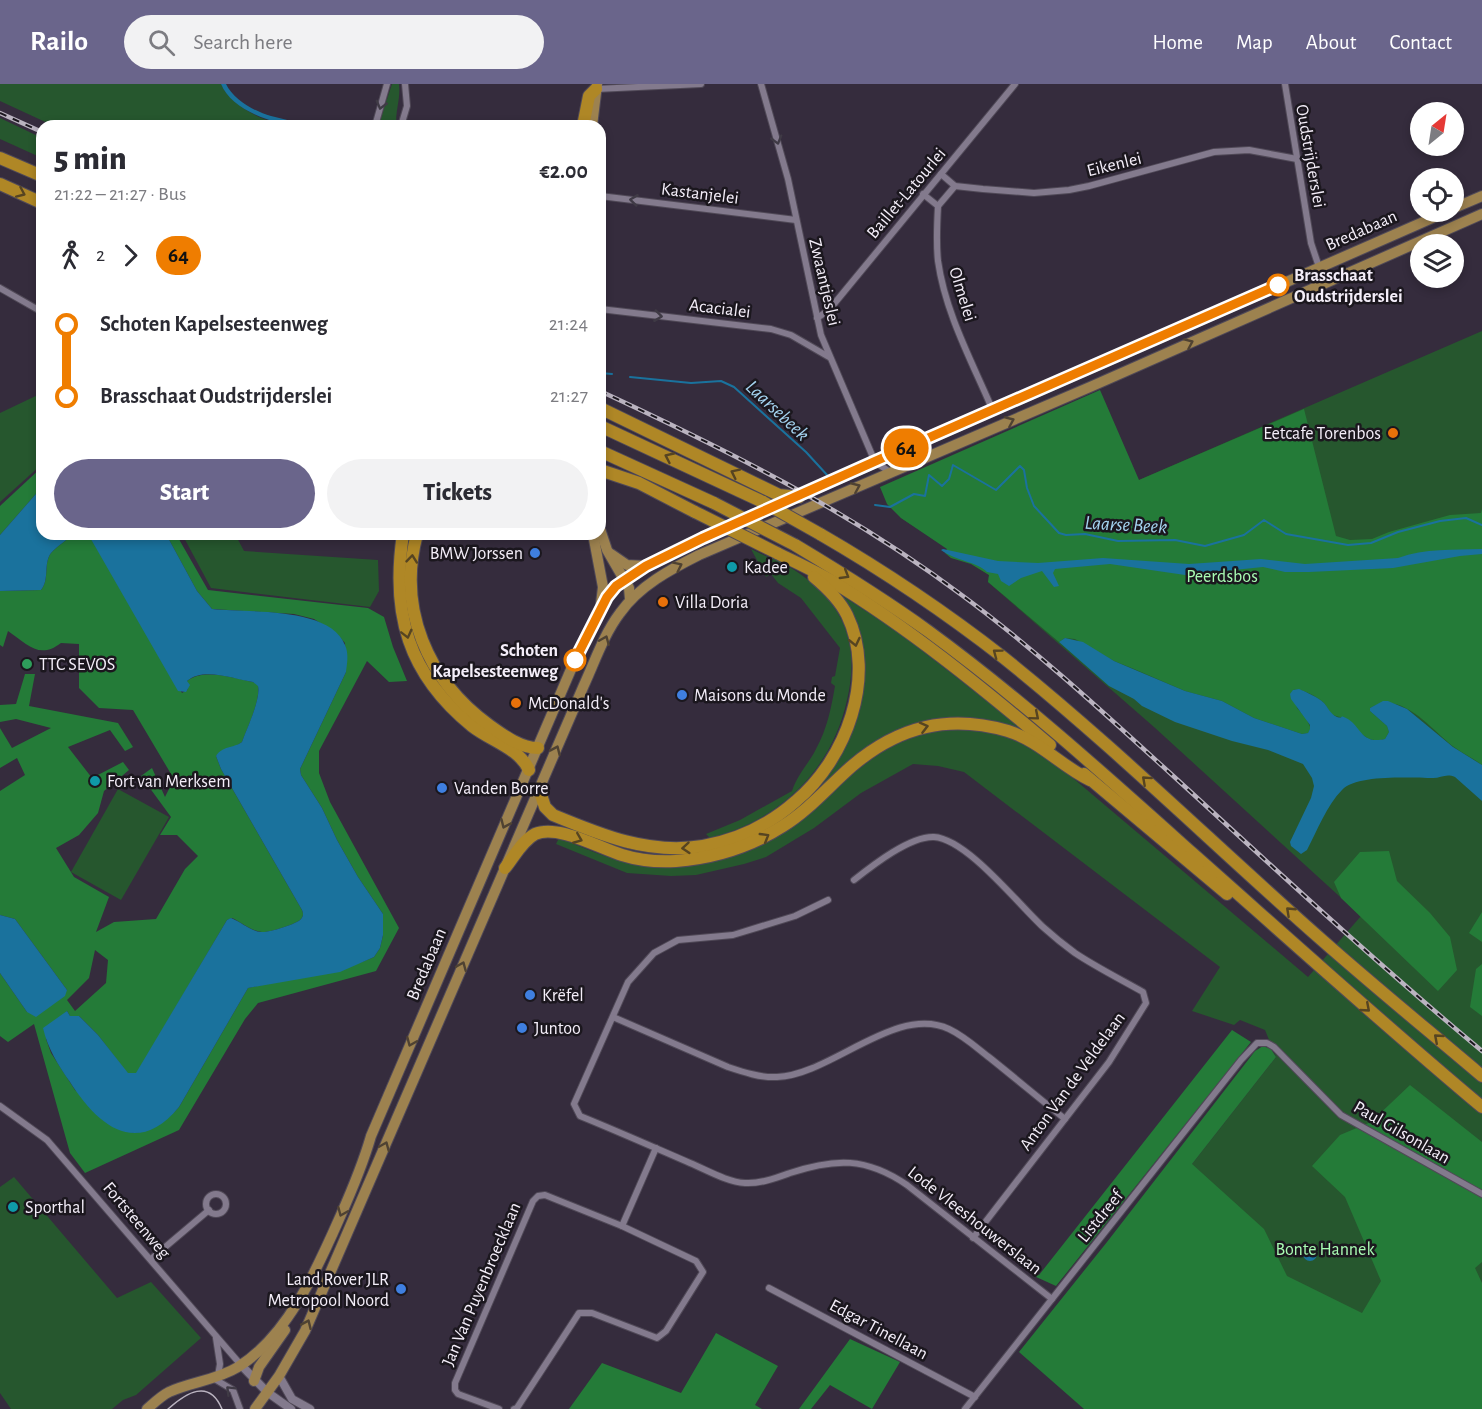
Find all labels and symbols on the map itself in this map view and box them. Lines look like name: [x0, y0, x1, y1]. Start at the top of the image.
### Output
one-way arrow: [376, 99, 388, 110]
north arrow: [1410, 102, 1464, 156]
street label: Oudstrijderslei: [1292, 103, 1328, 209]
one-way arrow: [770, 134, 782, 145]
street label: Baillet-Latourlei: [864, 145, 950, 242]
street label: Eikenlei: [1085, 150, 1143, 180]
street label: Kastanjelei: [660, 180, 740, 208]
one-way arrow: [15, 186, 26, 198]
one-way arrow: [629, 195, 638, 207]
street label: Bredabaan: [1323, 207, 1400, 255]
street label: Zwaantjeslei: [805, 237, 843, 328]
street label: Olmelei: [945, 265, 979, 324]
place label: Brasschaat Oudstrijderslei: [1294, 267, 1403, 306]
marker: Brasschaat Oudstrijderslei: [1267, 274, 1289, 296]
street label: Acacialei: [688, 296, 752, 322]
one-way arrow: [654, 309, 663, 322]
one-way arrow: [1183, 338, 1194, 350]
water label: Laarsebeek: [742, 377, 813, 445]
one-way arrow: [1004, 416, 1015, 428]
place label: Eetcafe Torenbos: [1263, 425, 1381, 443]
marker: Eetcafe Torenbos: [1386, 426, 1400, 440]
line badge: 64: [879, 428, 933, 468]
one-way arrow: [664, 453, 675, 465]
one-way arrow: [731, 468, 742, 480]
one-way arrow: [850, 482, 861, 494]
water label: Laarse Beek: [1084, 513, 1168, 537]
place label: BMW Jorssen: [430, 545, 523, 563]
marker: BMW Jorssen: [528, 546, 542, 560]
one-way arrow: [405, 554, 417, 564]
place label: Kadee: [744, 559, 788, 577]
marker: Kadee: [725, 560, 739, 574]
one-way arrow: [671, 561, 682, 573]
one-way arrow: [839, 568, 849, 580]
park label: Peerdsbos: [1186, 568, 1258, 586]
place label: Villa Doria: [675, 594, 748, 612]
marker: Villa Doria: [656, 595, 670, 609]
one-way arrow: [399, 628, 412, 638]
one-way arrow: [597, 636, 609, 647]
one-way arrow: [847, 637, 860, 647]
place label: Schoten Kapelsesteenweg: [432, 642, 559, 681]
marker: Schoten Kapelsesteenweg: [564, 649, 586, 671]
one-way arrow: [993, 650, 1004, 661]
place label: TTC SEVOS: [39, 656, 115, 674]
marker: TTC SEVOS: [20, 657, 34, 671]
place label: Maisons du Monde: [694, 687, 826, 705]
marker: Maisons du Monde: [675, 688, 689, 702]
place label: McDonald's: [528, 695, 610, 713]
marker: McDonald's: [509, 696, 523, 710]
one-way arrow: [1028, 709, 1039, 720]
one-way arrow: [919, 722, 929, 735]
one-way arrow: [548, 746, 560, 757]
place label: Fort van Merksem: [107, 773, 231, 791]
marker: Fort van Merksem: [88, 774, 102, 788]
one-way arrow: [1142, 776, 1152, 787]
place label: Vanden Borre: [454, 780, 549, 798]
marker: Vanden Borre: [435, 781, 449, 795]
one-way arrow: [500, 818, 512, 829]
one-way arrow: [572, 832, 583, 844]
one-way arrow: [759, 832, 769, 844]
one-way arrow: [681, 841, 691, 854]
one-way arrow: [1286, 907, 1297, 918]
street label: Bredabaan: [404, 926, 450, 1003]
one-way arrow: [455, 962, 467, 973]
place label: Krëfel: [542, 987, 584, 1005]
marker: Krëfel: [523, 988, 537, 1002]
one-way arrow: [1359, 1001, 1370, 1012]
street label: Anton Van de Veldelaan: [1017, 1009, 1129, 1154]
place label: Juntoo: [534, 1020, 581, 1038]
marker: Juntoo: [515, 1021, 529, 1035]
one-way arrow: [1434, 1034, 1445, 1045]
one-way arrow: [406, 1035, 418, 1046]
street label: Paul Gilsonlaan: [1350, 1098, 1453, 1168]
one-way arrow: [378, 1141, 390, 1152]
street label: Lode Vleeshouwerslaan: [904, 1163, 1045, 1278]
street label: Fortsteenweg: [99, 1179, 173, 1263]
street label: Listdreef: [1075, 1186, 1128, 1246]
place label: Sporthal: [25, 1199, 85, 1217]
marker: Sporthal: [6, 1200, 20, 1214]
street label: Jan Van Puyenbroecklaan: [439, 1200, 525, 1369]
one-way arrow: [337, 1205, 349, 1216]
park label: Bonte Hannek: [1275, 1241, 1375, 1259]
place label: Land Rover JLR Metropool Noord: [268, 1271, 389, 1310]
marker: Land Rover JLR Metropool Noord: [394, 1282, 408, 1296]
street label: Edgar Tinellaan: [826, 1296, 931, 1363]
one-way arrow: [300, 1320, 312, 1331]
one-way arrow: [226, 1386, 237, 1397]

